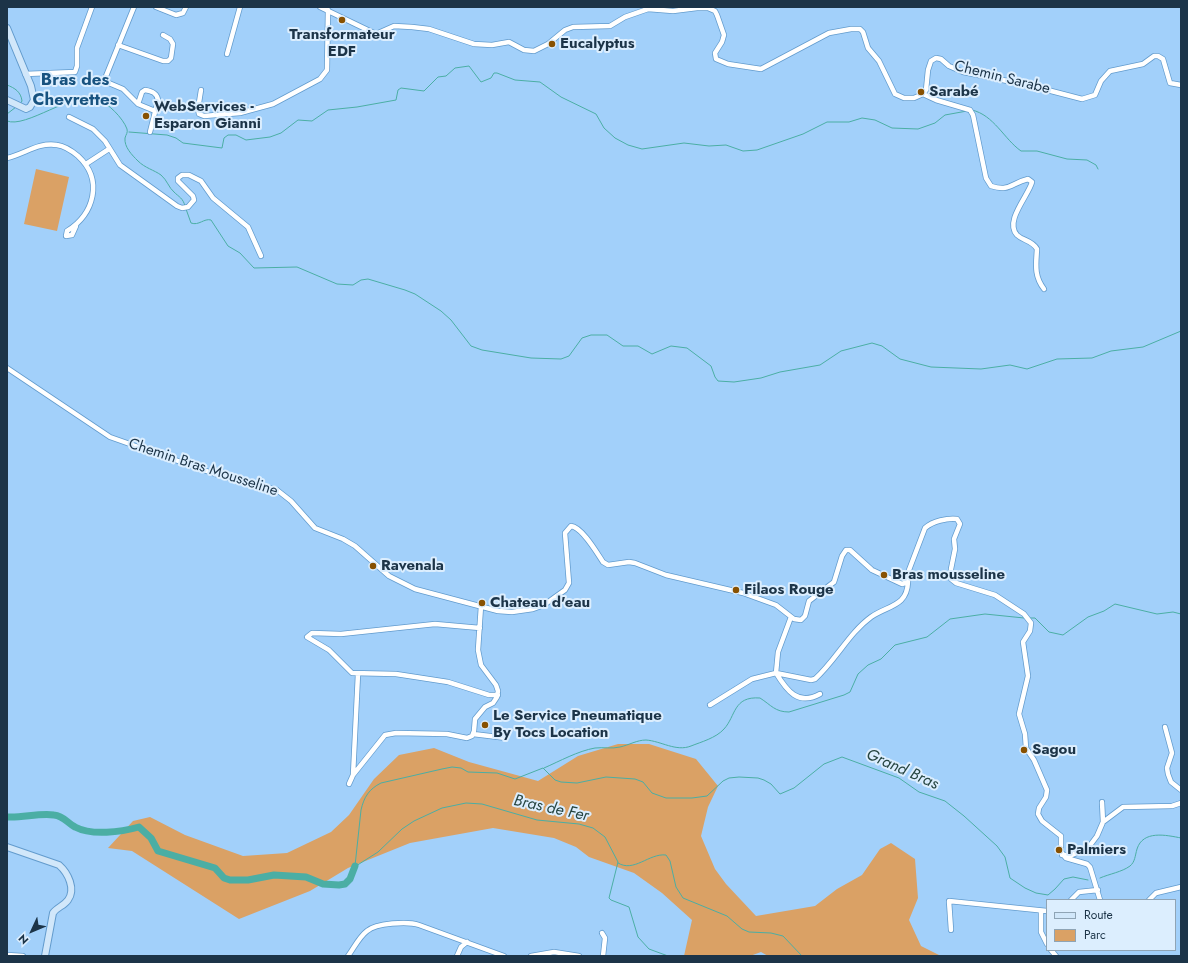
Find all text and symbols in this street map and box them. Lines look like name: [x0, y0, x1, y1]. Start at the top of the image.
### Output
marker: Transformateur EDF: [337, 15, 347, 25]
place label: Transformateur EDF: [289, 26, 395, 61]
place label: Eucalyptus: [560, 35, 635, 53]
marker: Eucalyptus: [547, 39, 557, 49]
street label: Chemin Sarabe: [952, 57, 1052, 99]
district label: Bras des Chevrettes: [33, 71, 117, 111]
place label: Sarabé: [929, 83, 979, 101]
marker: Sarabé: [916, 87, 926, 97]
place label: WebServices - Esparon Gianni: [154, 98, 261, 133]
marker: WebServices - Esparon Gianni: [141, 111, 151, 121]
street label: Chemin Bras Mousseline: [126, 435, 280, 501]
place label: Ravenala: [381, 557, 444, 575]
marker: Ravenala: [368, 561, 378, 571]
place label: Bras mousseline: [892, 566, 1005, 584]
marker: Bras mousseline: [879, 570, 889, 580]
place label: Filaos Rouge: [744, 581, 834, 599]
marker: Filaos Rouge: [731, 585, 741, 595]
place label: Chateau d'eau: [490, 594, 590, 612]
marker: Chateau d'eau: [477, 598, 487, 608]
place label: Le Service Pneumatique By Tocs Location: [493, 707, 662, 742]
marker: Le Service Pneumatique By Tocs Location: [480, 720, 490, 730]
place label: Sagou: [1032, 741, 1076, 759]
marker: Sagou: [1019, 745, 1029, 755]
water label: Grand Bras: [863, 746, 941, 794]
water label: Bras de Fer: [512, 792, 590, 826]
place label: Palmiers: [1067, 841, 1126, 859]
marker: Palmiers: [1054, 845, 1064, 855]
legend: [1046, 899, 1176, 951]
text: Route: [1084, 906, 1113, 924]
north arrow: [12, 911, 52, 951]
text: Parc: [1084, 926, 1106, 944]
text: N: [15, 931, 32, 948]

